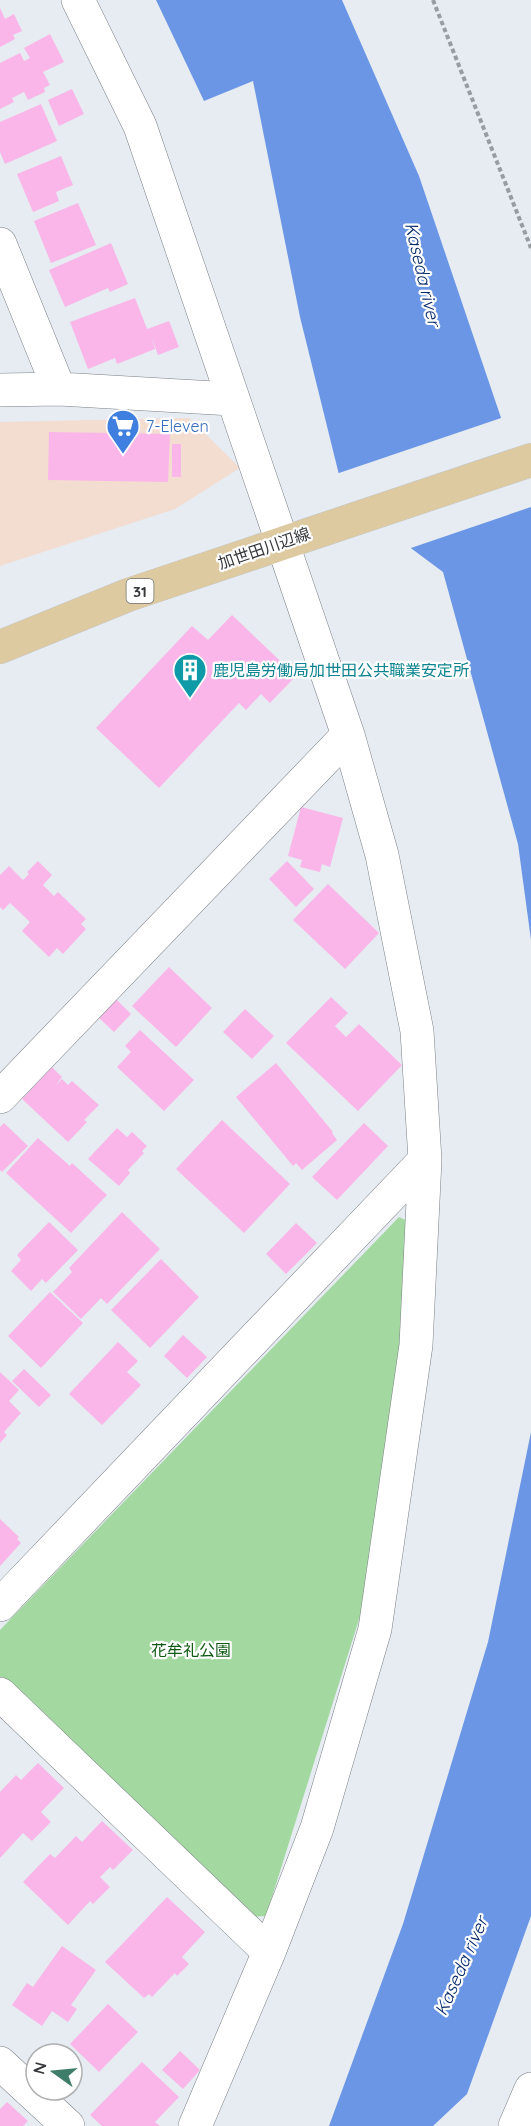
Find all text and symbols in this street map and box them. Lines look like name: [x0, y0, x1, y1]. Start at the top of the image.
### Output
water label: Kaseda river: [400, 220, 447, 330]
supermarket icon: 7-Eleven: [105, 408, 141, 455]
place label: 7-Eleven: [146, 416, 209, 436]
street label: 加世田川辺線: [215, 523, 313, 573]
road number: 31: [126, 579, 154, 603]
building icon: 鹿児島労働局加世田公共職業安定所: [172, 652, 208, 699]
place label: 鹿児島労働局加世田公共職業安定所: [213, 660, 469, 680]
park label: 花牟礼公園: [151, 1640, 231, 1660]
water label: Kaseda river: [429, 1911, 494, 2019]
north arrow: [24, 2042, 84, 2102]
text: N: [28, 2060, 51, 2076]

